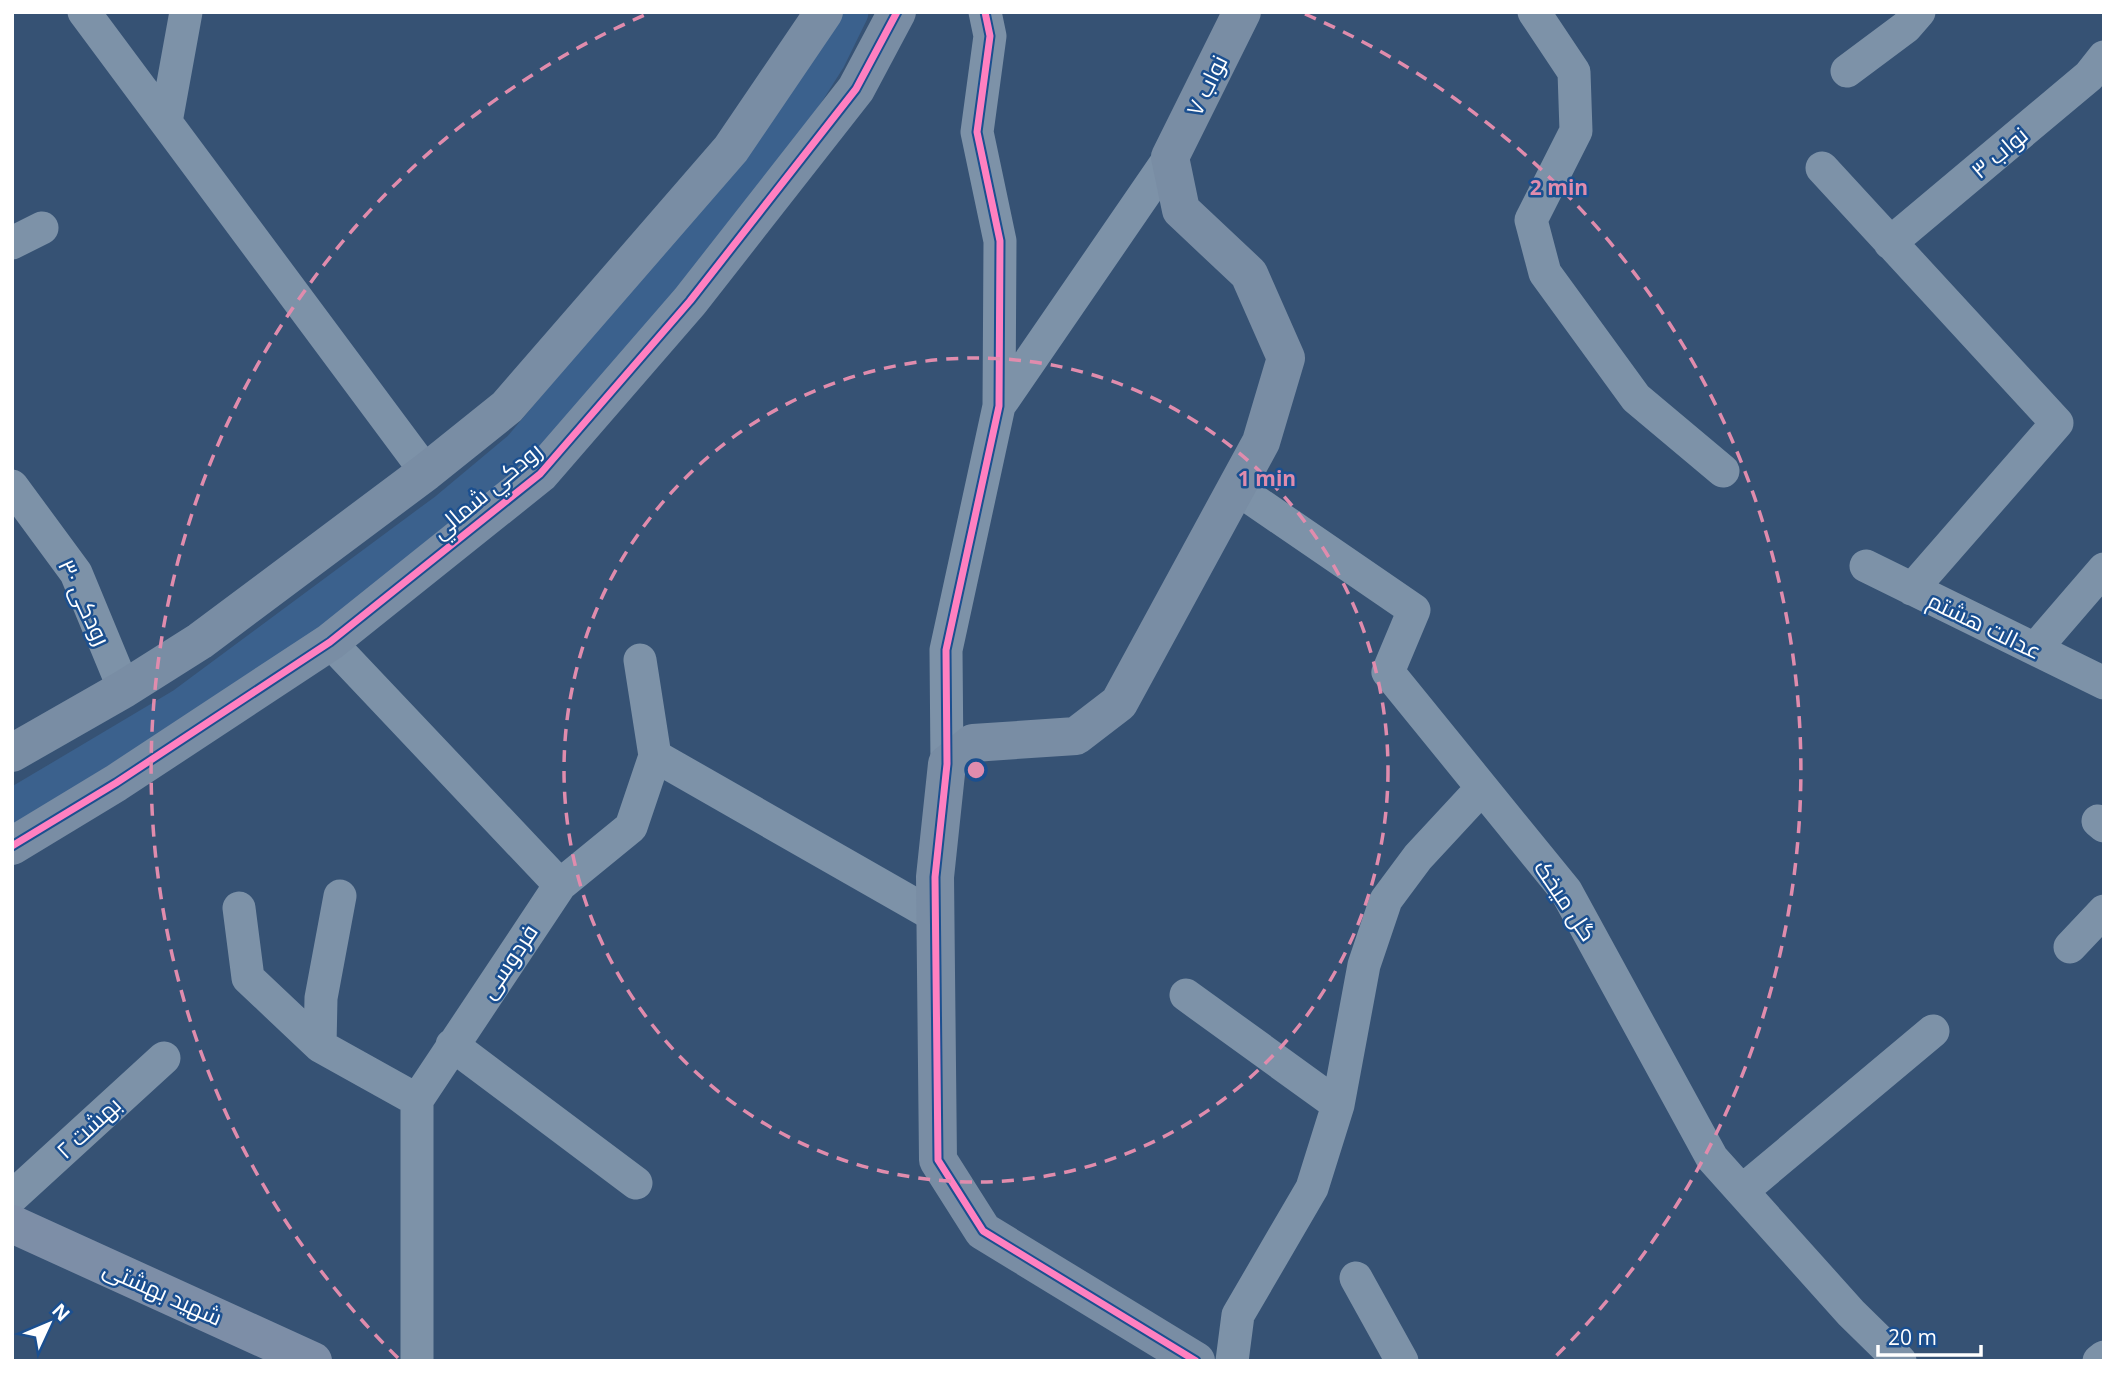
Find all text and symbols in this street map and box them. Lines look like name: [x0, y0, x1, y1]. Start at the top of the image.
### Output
street label: نواب ۷: [1178, 49, 1234, 121]
street label: نواب ۳: [1964, 119, 2034, 185]
text: 2 min: [1530, 173, 1588, 201]
street label: رودکي شمالي: [424, 434, 550, 548]
text: 1 min: [1238, 464, 1296, 492]
street label: رودکی ۳۰: [51, 554, 119, 650]
street label: عدالت هشتم: [1922, 584, 2047, 667]
centre of rings: [964, 758, 988, 782]
street label: گل میخک: [1527, 853, 1605, 947]
street label: فردوسی: [471, 917, 545, 1005]
street label: بهشت ۲: [49, 1089, 127, 1165]
street label: شهید بهشتی: [98, 1251, 228, 1333]
north arrow: [14, 1289, 84, 1359]
text: N: [47, 1298, 76, 1327]
scale bar: [1878, 1314, 1981, 1358]
text: 20 m: [1888, 1323, 1937, 1351]

